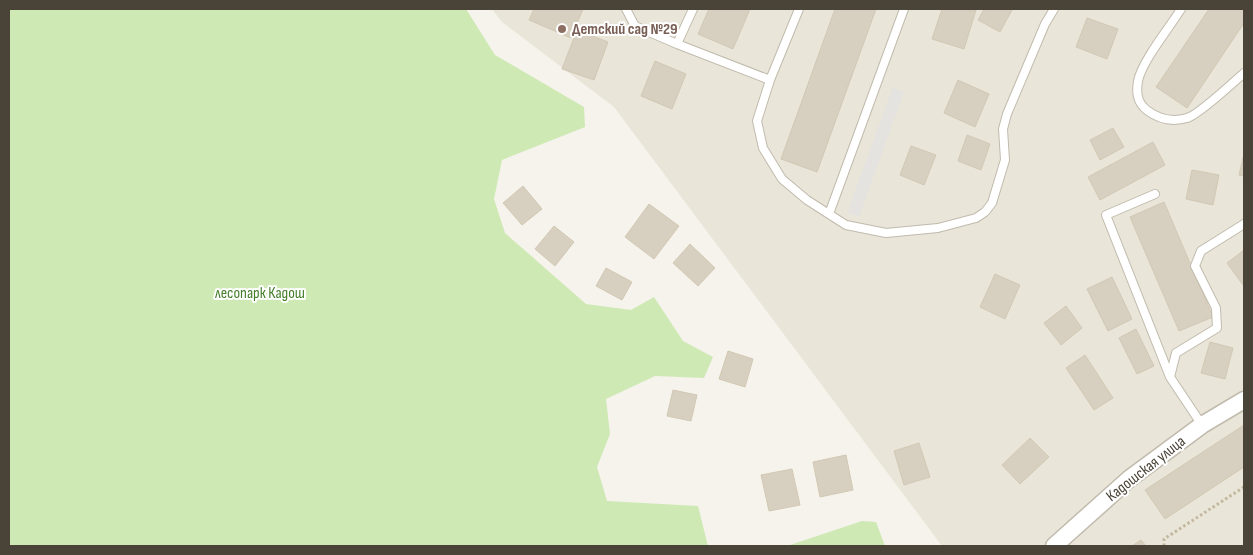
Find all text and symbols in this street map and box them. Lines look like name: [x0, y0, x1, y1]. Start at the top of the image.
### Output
place label: Детский сад №29: [572, 20, 678, 39]
marker: Детский сад №29: [556, 23, 568, 35]
park label: лесопарк Кадош: [215, 284, 305, 303]
street label: Кадошская улица: [1103, 432, 1189, 506]

